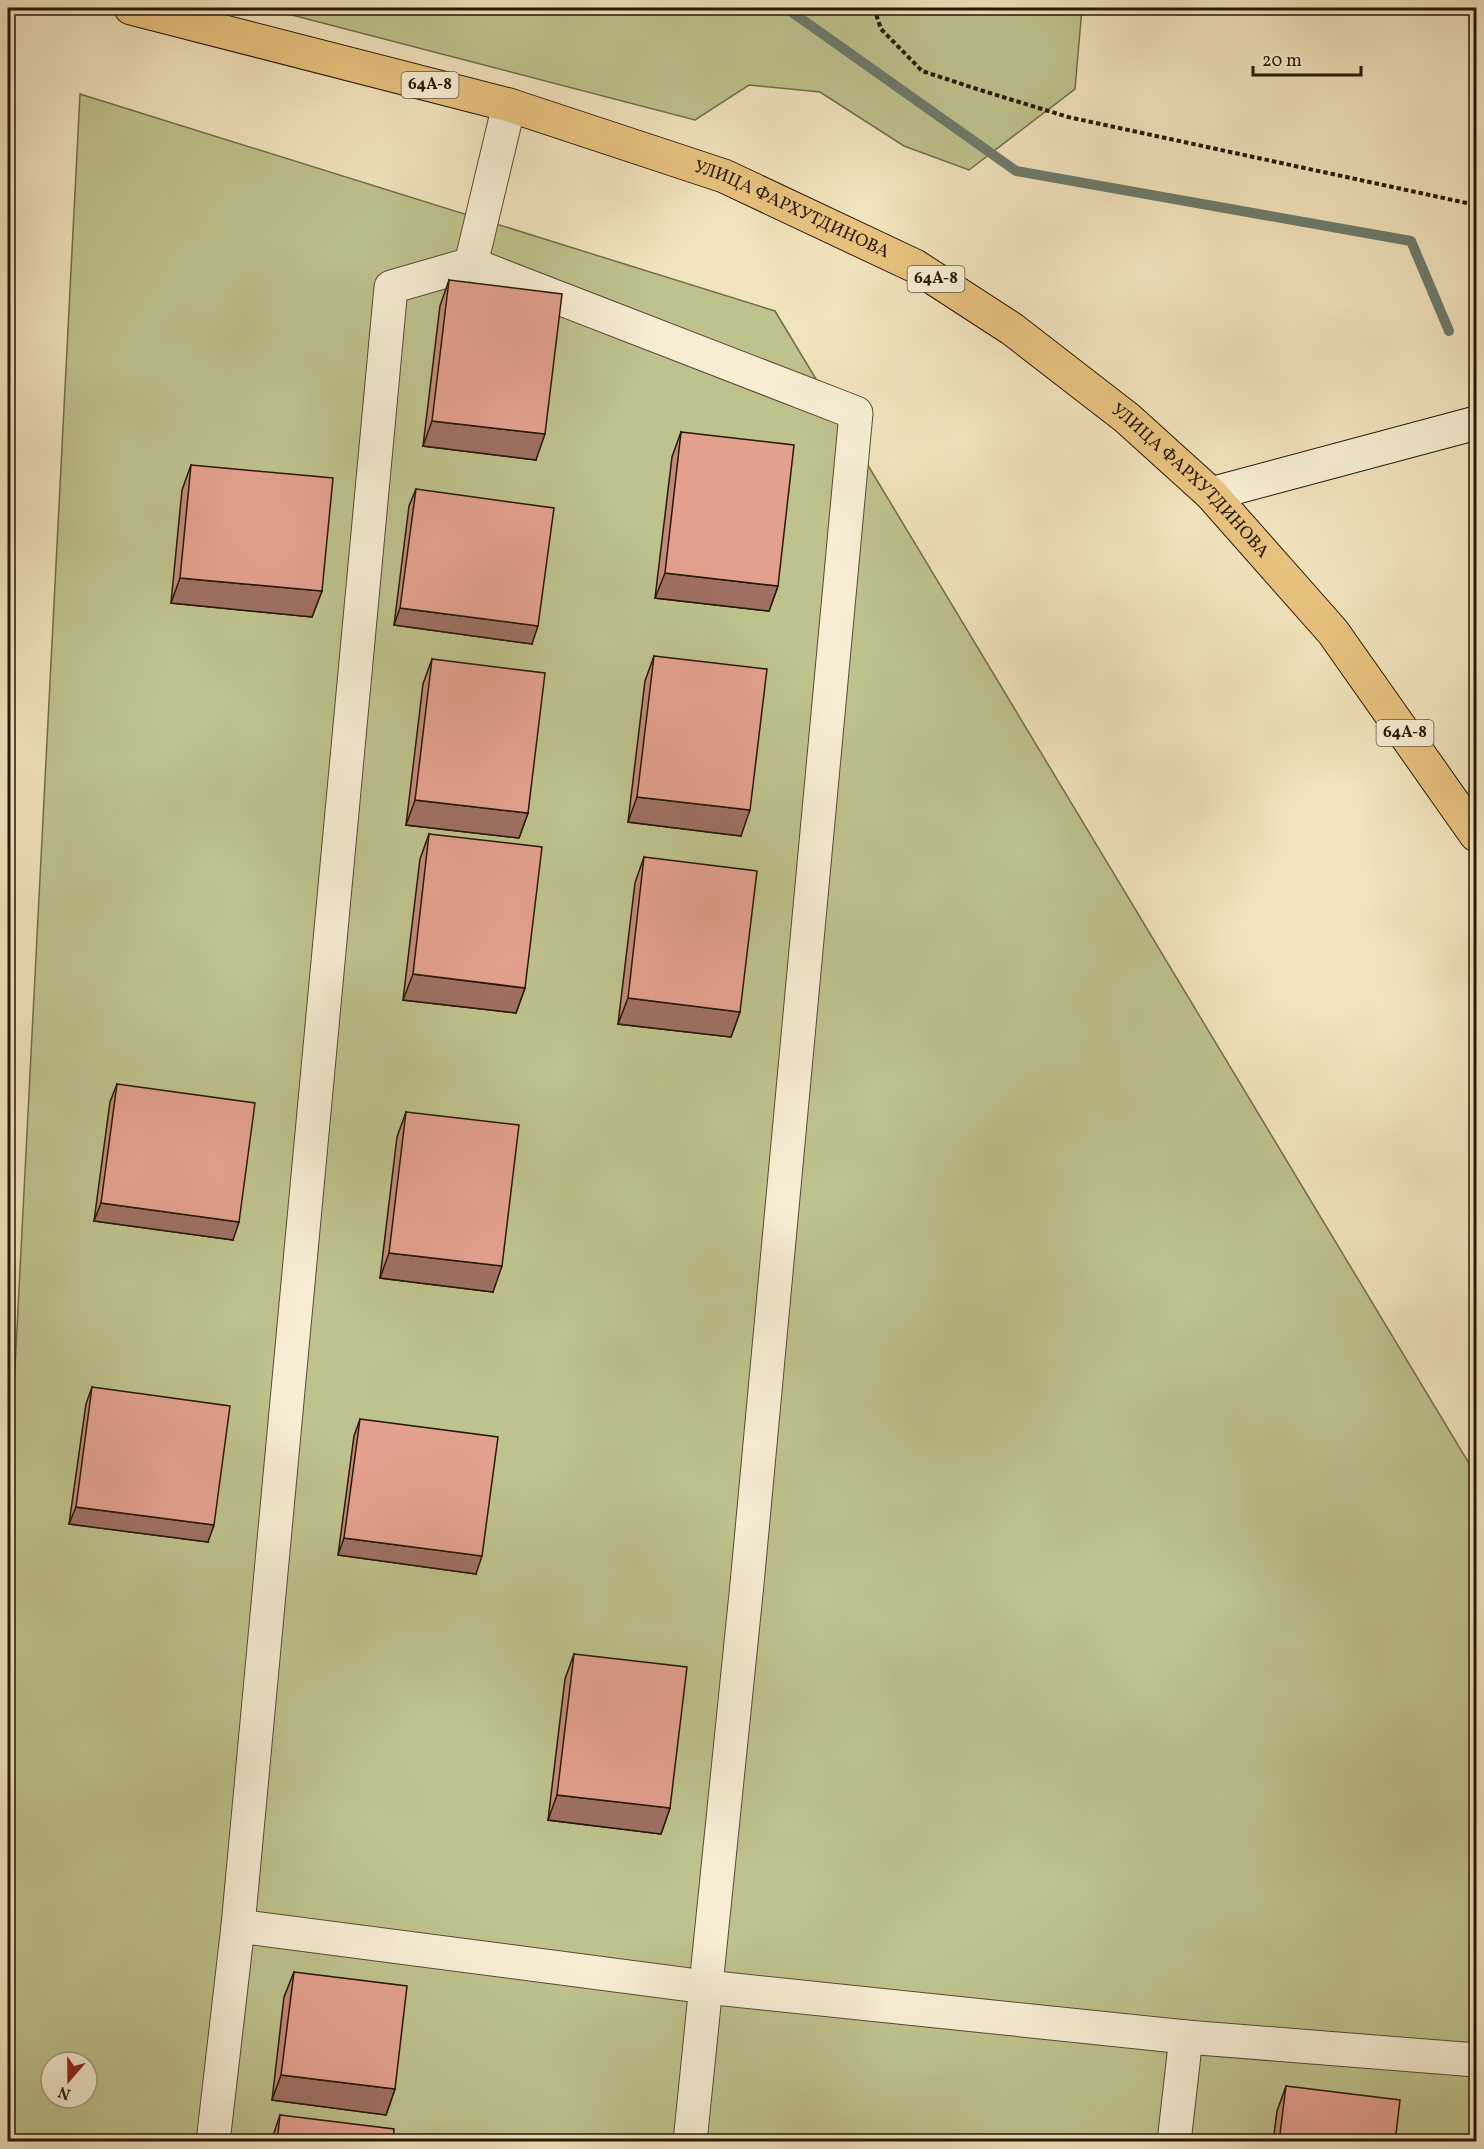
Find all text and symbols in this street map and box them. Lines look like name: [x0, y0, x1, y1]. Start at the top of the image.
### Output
scale bar: [1253, 39, 1361, 77]
text: 20 m: [1262, 49, 1302, 74]
road number: 64А-8: [402, 72, 458, 98]
street label: УЛИЦА ФАРХУТДИНОВА: [691, 154, 894, 265]
road number: 64А-8: [908, 266, 964, 292]
street label: УЛИЦА ФАРХУТДИНОВА: [1106, 398, 1275, 564]
road number: 64А-8: [1376, 720, 1434, 746]
north arrow: [39, 2050, 99, 2110]
text: N: [55, 2080, 74, 2105]

